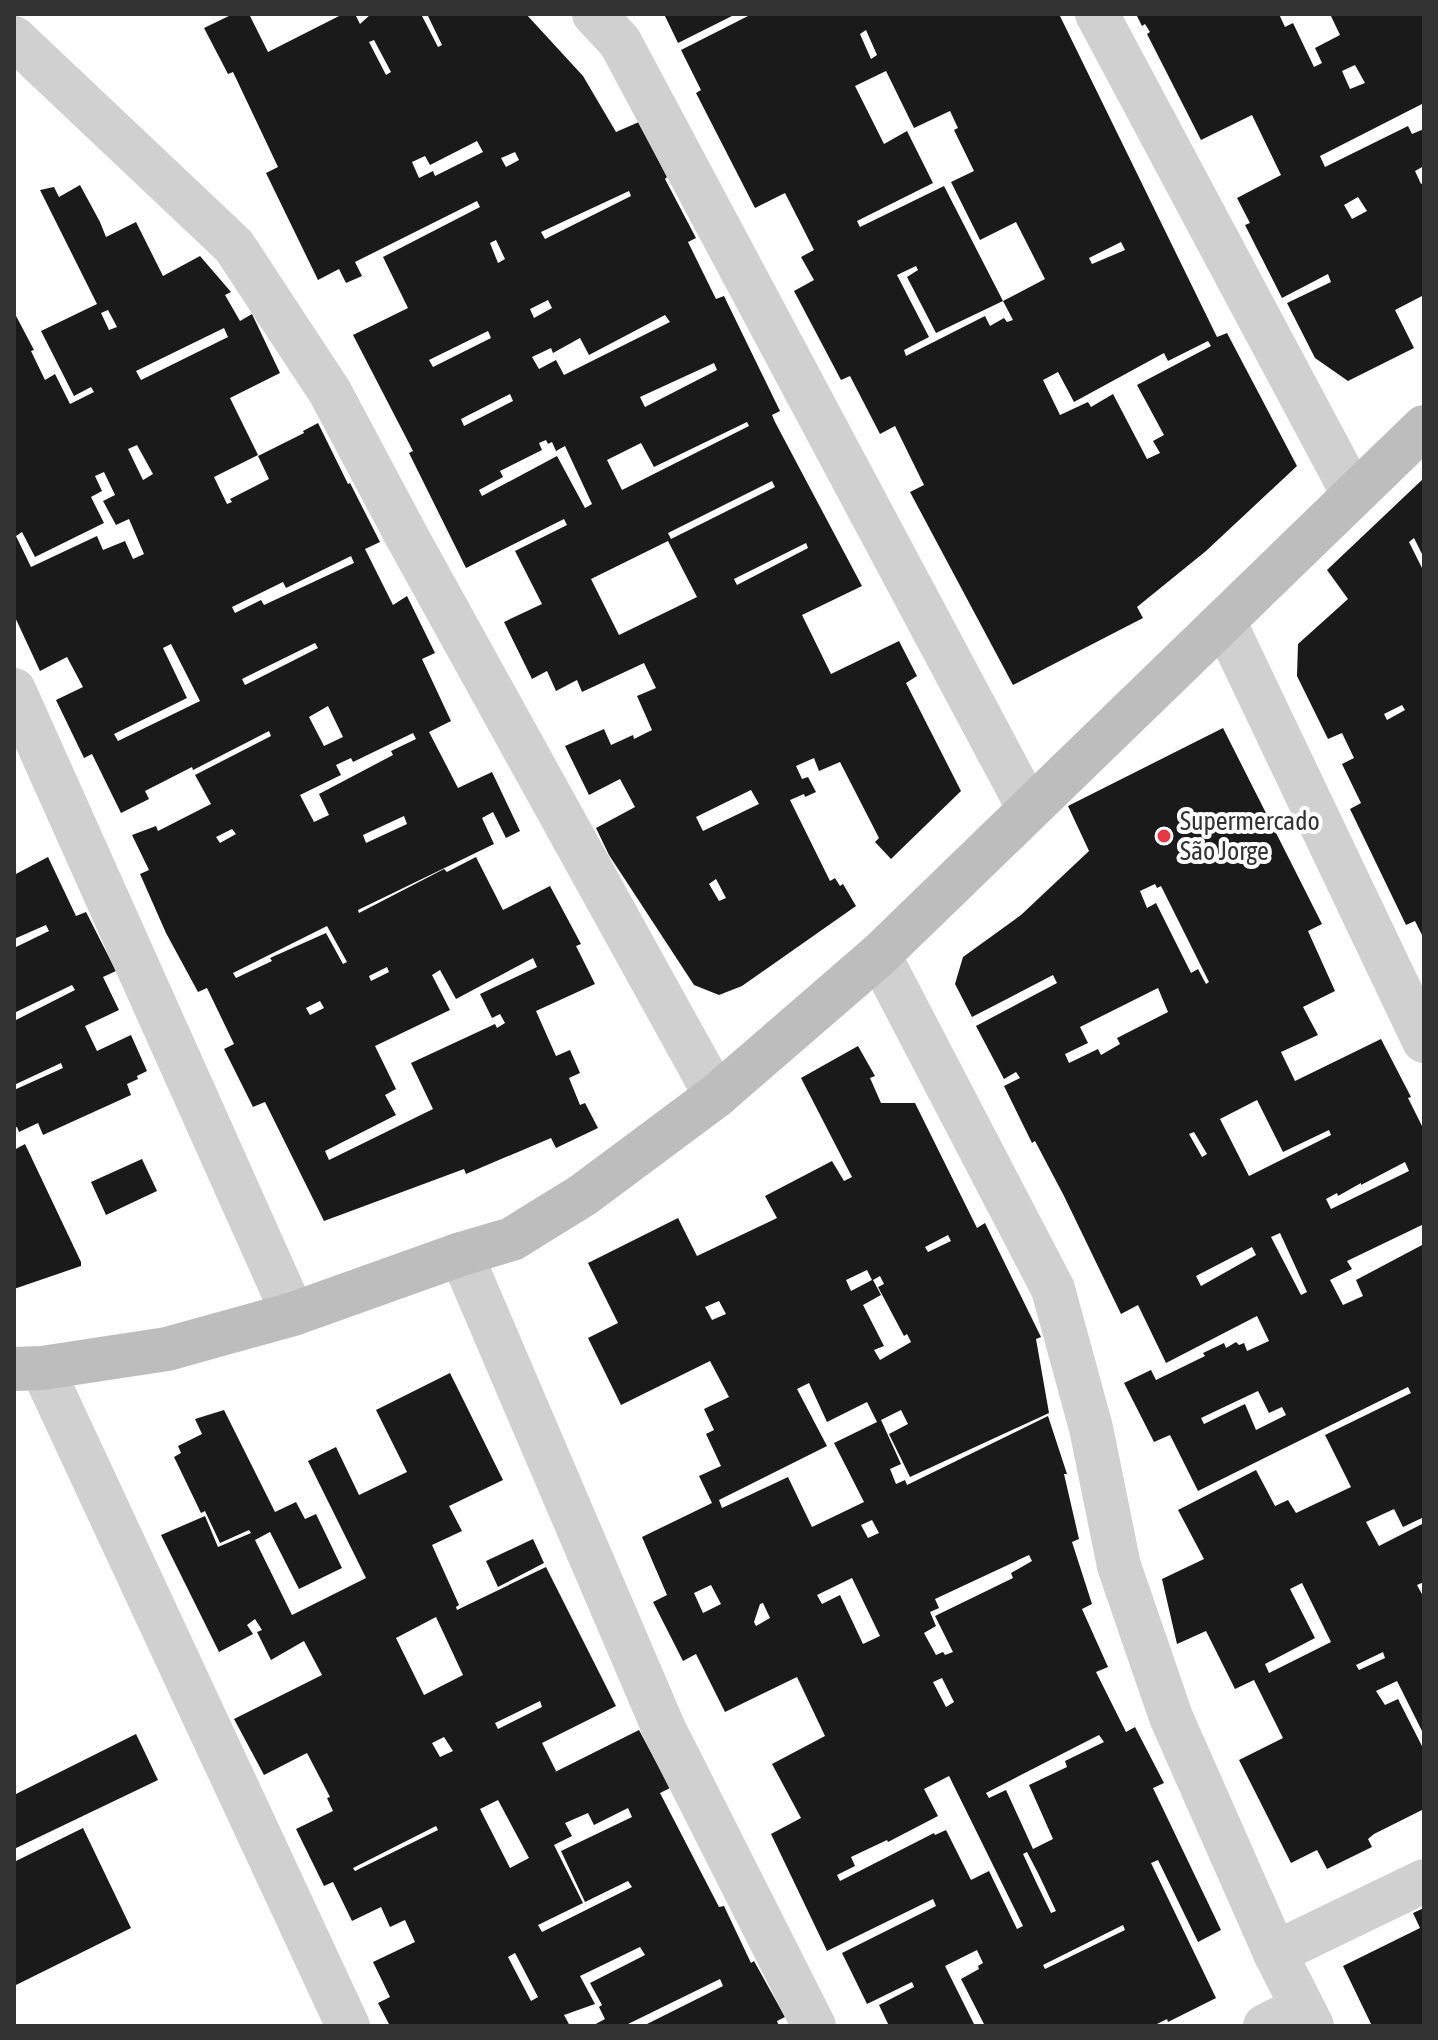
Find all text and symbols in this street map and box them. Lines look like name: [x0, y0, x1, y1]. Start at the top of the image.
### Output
place label: Supermercado São Jorge: [1180, 806, 1320, 866]
marker: Supermercado São Jorge: [1155, 827, 1173, 845]

